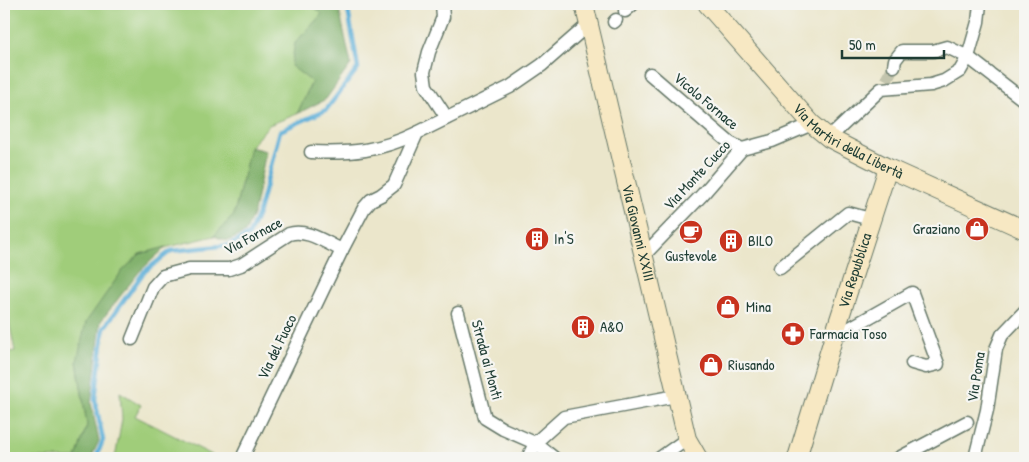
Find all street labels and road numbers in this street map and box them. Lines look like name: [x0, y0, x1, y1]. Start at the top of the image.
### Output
street label: Vicolo Fornace: [669, 67, 743, 134]
street label: Via Martiri della Libertà: [788, 98, 907, 184]
street label: Via Monte Cucco: [658, 135, 735, 214]
street label: Via Giovanni XXIII: [617, 182, 660, 283]
street label: Via Fornace: [220, 211, 286, 260]
street label: Via Repubblica: [832, 230, 876, 311]
street label: Via del Fuoco: [252, 311, 301, 383]
street label: Strada ai Monti: [467, 318, 508, 402]
street label: Via Poma: [961, 350, 990, 403]

